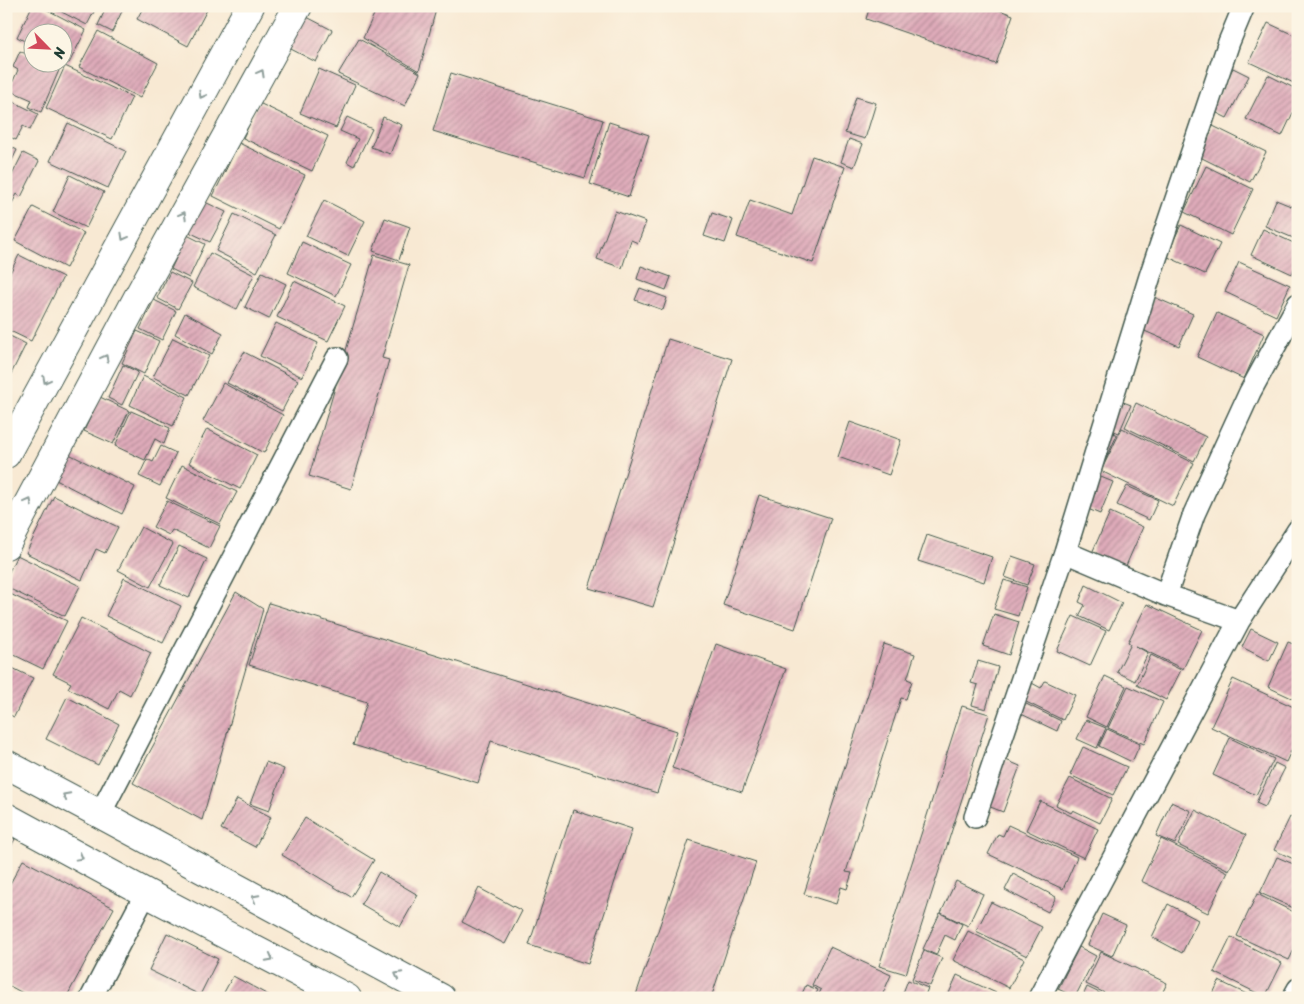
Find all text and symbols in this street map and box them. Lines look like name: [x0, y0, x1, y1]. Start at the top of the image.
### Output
north arrow: [22, 22, 72, 72]
text: N: [46, 43, 73, 63]
one-way arrow: [255, 69, 265, 78]
one-way arrow: [198, 90, 208, 99]
one-way arrow: [177, 212, 187, 221]
one-way arrow: [120, 232, 130, 241]
one-way arrow: [99, 355, 109, 364]
one-way arrow: [42, 375, 52, 384]
one-way arrow: [23, 498, 33, 507]
one-way arrow: [62, 792, 71, 802]
one-way arrow: [74, 851, 83, 861]
one-way arrow: [252, 894, 261, 904]
one-way arrow: [264, 952, 273, 962]
one-way arrow: [394, 971, 403, 981]

